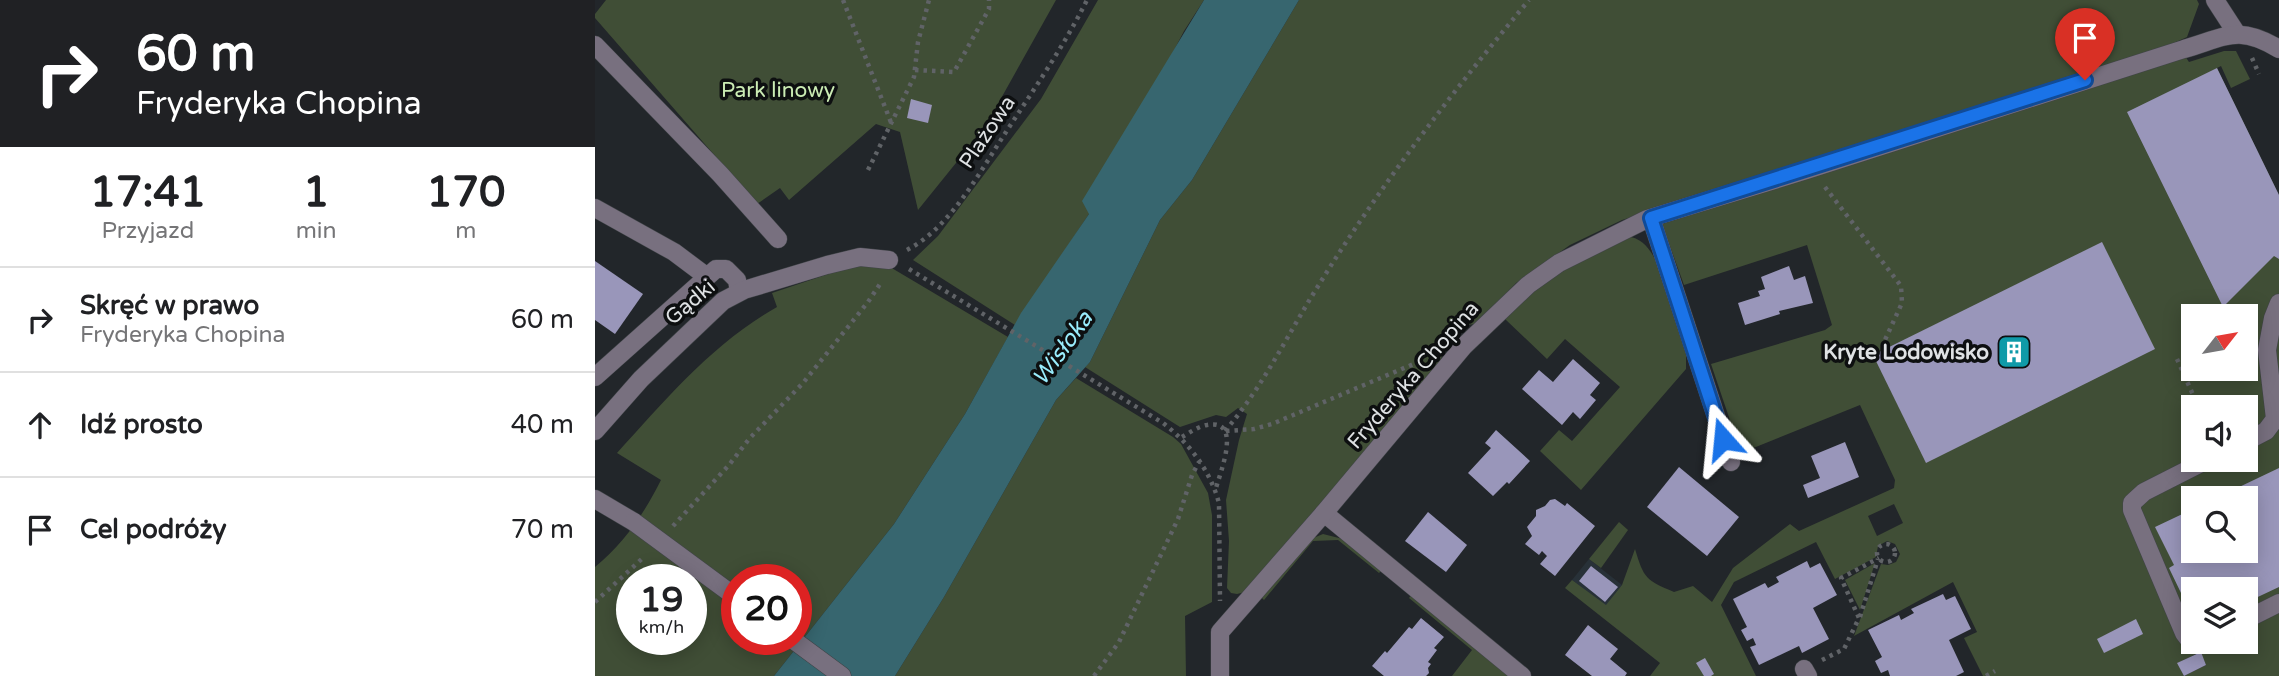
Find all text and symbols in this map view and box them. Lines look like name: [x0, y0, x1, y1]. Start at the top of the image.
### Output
pin: [2055, 8, 2115, 80]
icon: arrive: [2066, 19, 2104, 57]
text: 60 m: [136, 25, 255, 84]
icon: right: [21, 28, 112, 119]
park label: Park linowy: [721, 78, 835, 103]
text: Fryderyka Chopina: [136, 85, 422, 123]
street label: Plażowa: [954, 91, 1021, 173]
text: 17:41: [90, 167, 206, 218]
text: 1: [303, 167, 329, 218]
text: 170: [426, 167, 505, 218]
text: Przyjazd: [102, 217, 194, 245]
text: min: [296, 217, 337, 245]
text: m: [455, 217, 476, 245]
street label: Gądki: [660, 274, 720, 330]
text: Skręć w prawo: [80, 290, 259, 321]
street label: Fryderyka Chopina: [1342, 296, 1484, 454]
icon: right: [21, 301, 59, 339]
text: 60 m: [511, 304, 574, 335]
north arrow: [2181, 304, 2257, 382]
map controls: [2181, 304, 2258, 654]
water label: Wisłoka: [1027, 305, 1100, 391]
text: Fryderyka Chopina: [80, 321, 285, 349]
building icon: Kryte Lodowisko: [1995, 333, 2033, 371]
place label: Kryte Lodowisko: [1823, 340, 1989, 365]
button: sound: [2181, 395, 2258, 472]
position arrow: [1686, 402, 1760, 476]
icon: ahead: [21, 406, 59, 444]
text: Idź prosto: [80, 409, 203, 440]
text: 40 m: [511, 409, 574, 440]
button: search: [2181, 486, 2258, 563]
icon: arrive: [21, 511, 59, 549]
text: Cel podróży: [80, 514, 227, 545]
text: 70 m: [511, 514, 574, 545]
speed limit sign: 20: [721, 564, 812, 655]
button: layers: [2181, 577, 2258, 654]
text: 19: [640, 579, 683, 621]
text: km/h: [639, 616, 684, 638]

